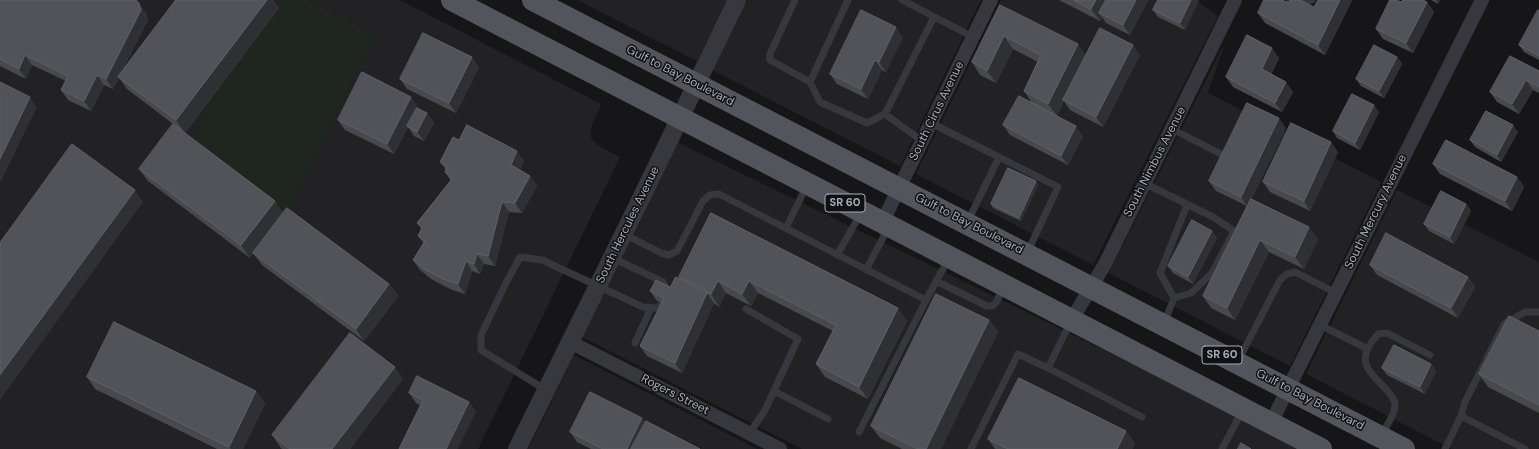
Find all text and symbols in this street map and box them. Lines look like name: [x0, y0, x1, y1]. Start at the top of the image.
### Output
street label: Gulf to Bay Boulevard: [624, 43, 736, 109]
street label: South Cirus Avenue: [907, 59, 967, 163]
street label: South Nimbus Avenue: [1121, 104, 1189, 220]
street label: South Mercury Avenue: [1342, 152, 1410, 272]
street label: South Hercules Avenue: [593, 164, 663, 286]
street label: Gulf to Bay Boulevard: [913, 191, 1025, 257]
road number: SR 60: [825, 194, 865, 212]
road number: SR 60: [1202, 346, 1242, 364]
street label: Gulf to Bay Boulevard: [1254, 367, 1366, 433]
street label: Rogers Street: [639, 372, 711, 418]

